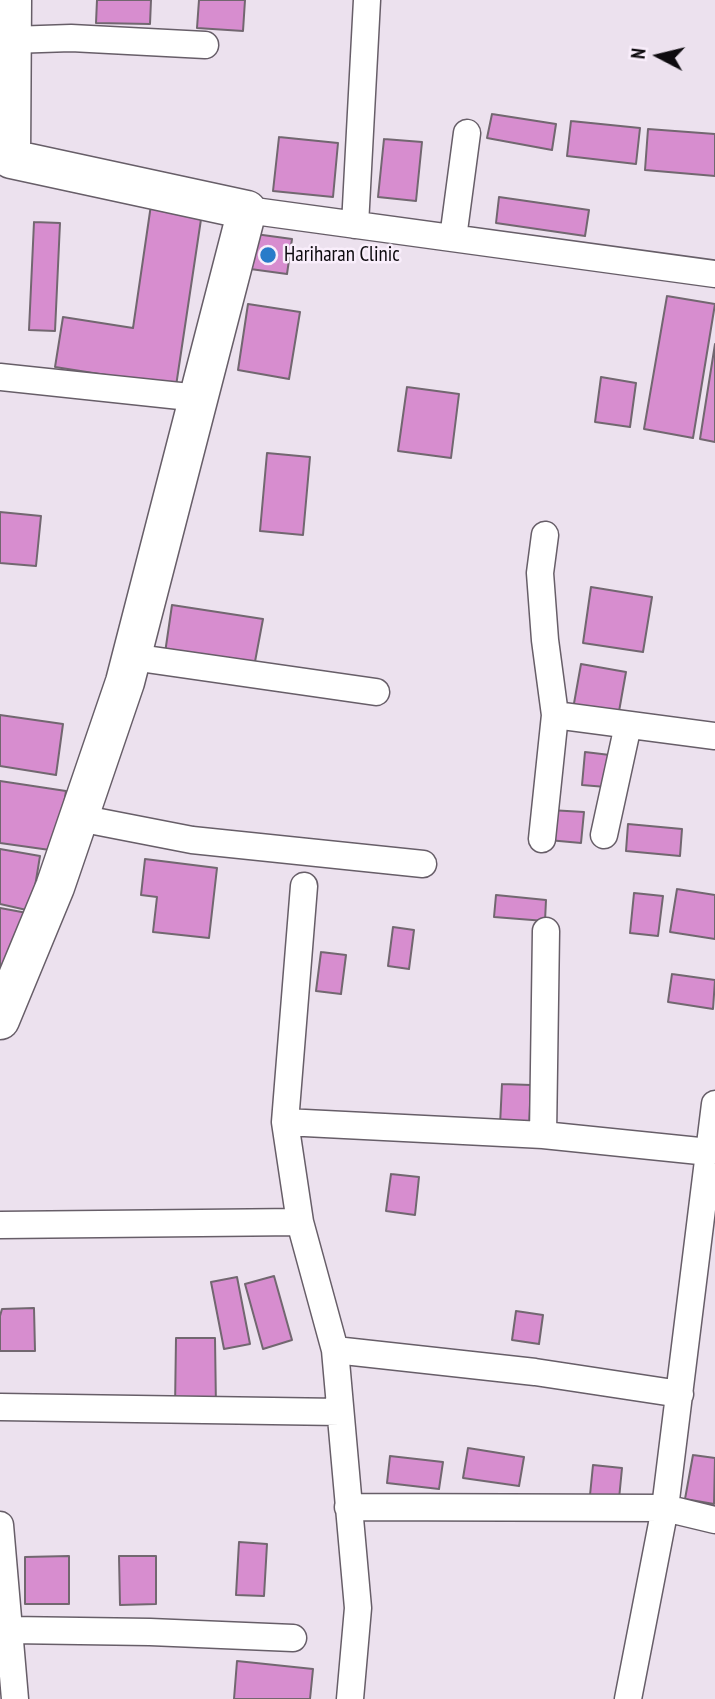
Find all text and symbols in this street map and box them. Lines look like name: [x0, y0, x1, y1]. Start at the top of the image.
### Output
north arrow: [624, 21, 694, 91]
text: N: [626, 47, 651, 60]
place label: Hariharan Clinic: [284, 242, 400, 268]
marker: Hariharan Clinic: [258, 245, 278, 265]

